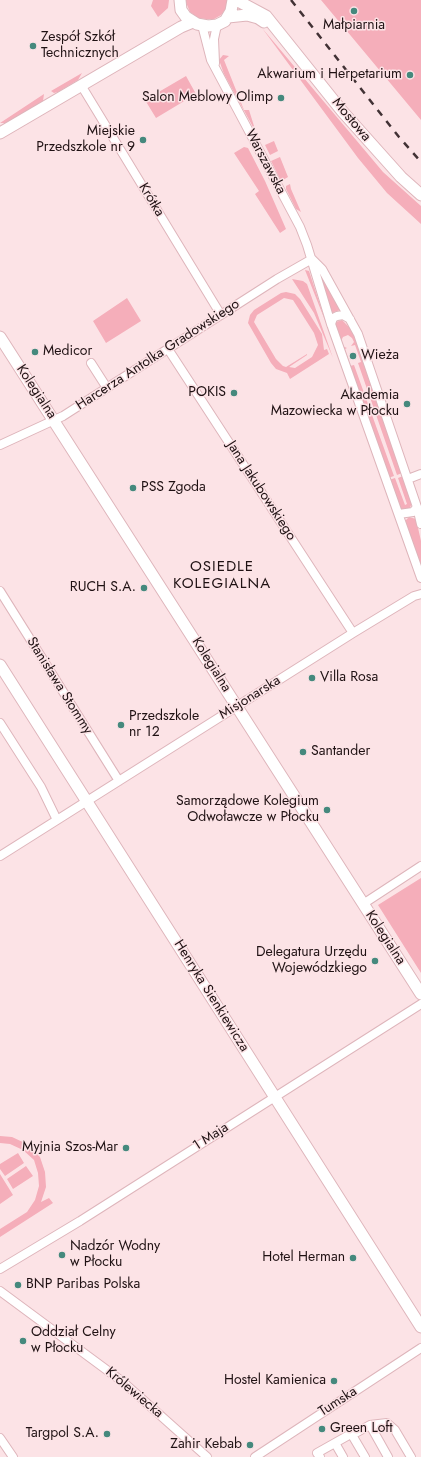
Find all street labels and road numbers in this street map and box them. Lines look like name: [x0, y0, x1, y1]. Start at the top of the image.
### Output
street label: Mostowa: [328, 95, 374, 145]
street label: Warszawska: [241, 127, 289, 197]
street label: Krótka: [134, 180, 168, 220]
street label: Harcerza Antolka Gradowskiego: [73, 296, 243, 414]
street label: Kolegialna: [12, 362, 60, 422]
street label: Jana Jakubowskiego: [223, 438, 299, 544]
street label: Stanisława Stommy: [22, 634, 96, 738]
street label: Kolegialna: [188, 635, 234, 695]
street label: Misjonarska: [216, 673, 284, 723]
street label: Kolegialna: [361, 908, 409, 968]
street label: Henryka Sienkiewicza: [170, 937, 252, 1055]
street label: 1 Maja: [190, 1119, 232, 1155]
street label: Królewiecka: [102, 1364, 166, 1422]
street label: Tumska: [316, 1383, 360, 1421]

